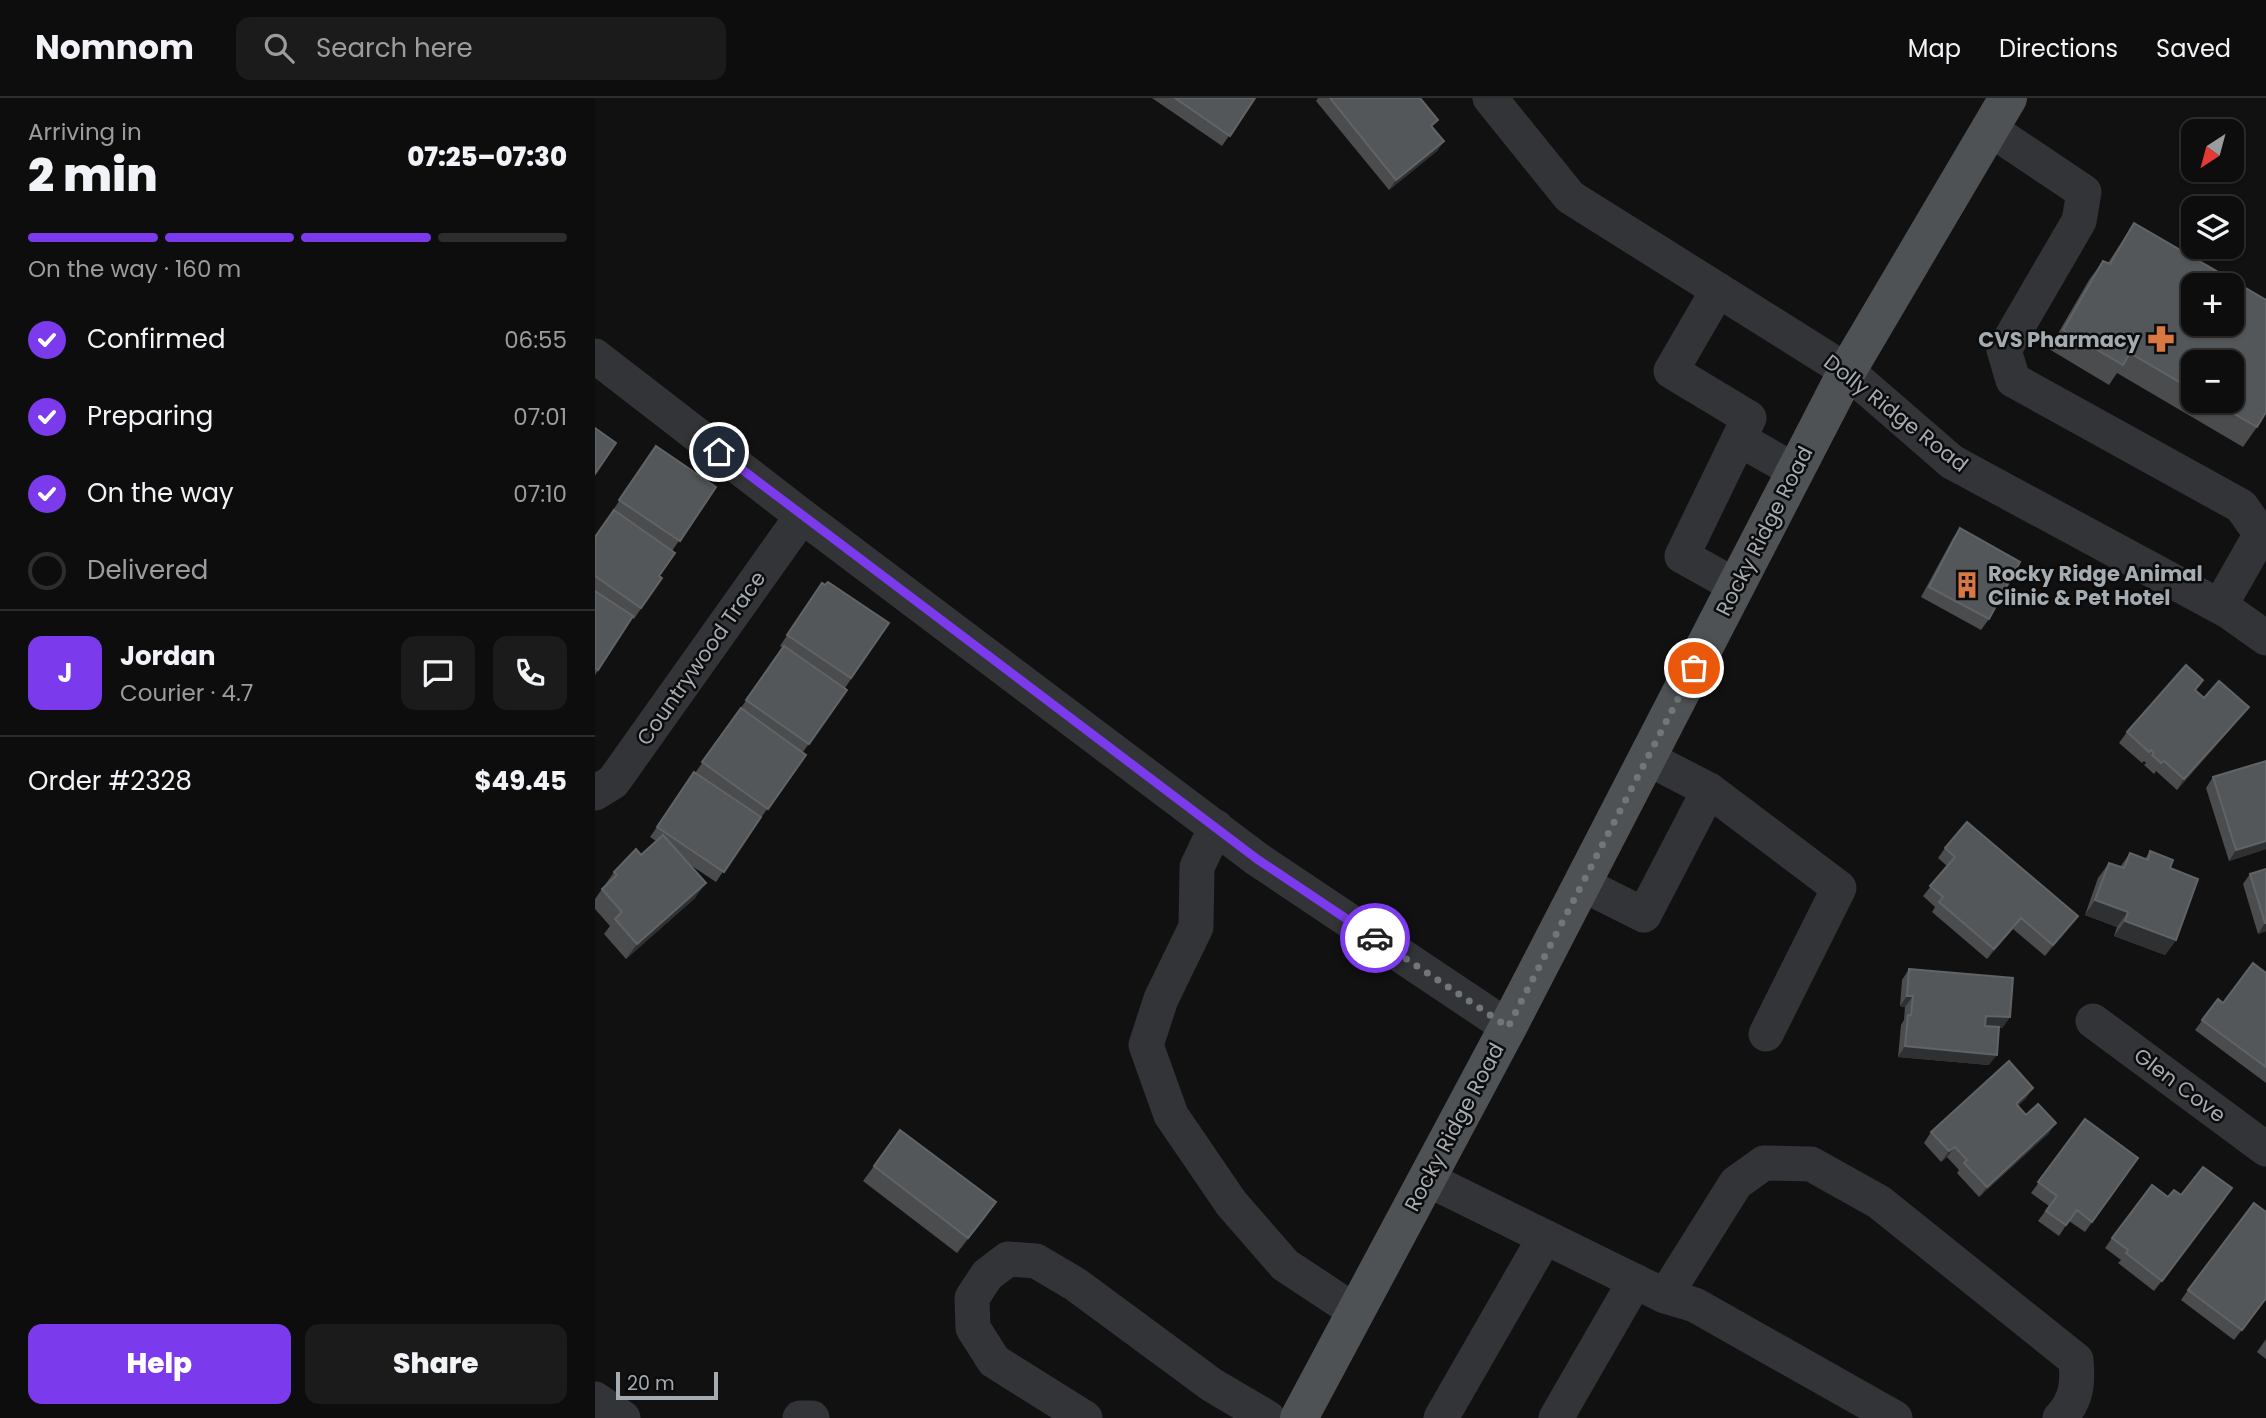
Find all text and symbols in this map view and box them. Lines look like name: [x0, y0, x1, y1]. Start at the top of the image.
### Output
search box: [236, 17, 726, 80]
text: Nomnom: [35, 24, 194, 71]
icon: search: [260, 29, 298, 67]
text: Search here: [316, 30, 473, 66]
text: Map: [1908, 32, 1961, 65]
text: Directions: [1999, 32, 2118, 65]
text: Saved: [2156, 32, 2231, 65]
text: Arriving in: [28, 116, 142, 148]
north arrow: [2181, 119, 2243, 182]
map controls: [2181, 119, 2244, 413]
text: 07:25–07:30: [407, 139, 567, 175]
text: 2 min: [28, 143, 158, 207]
button: layers: [2181, 196, 2244, 259]
text: On the way · 160 m: [28, 253, 241, 285]
button: +: [2181, 273, 2244, 336]
icon: check: [28, 321, 66, 359]
text: Confirmed: [87, 321, 225, 357]
text: 06:55: [504, 324, 567, 356]
pharmacy icon: CVS Pharmacy: [2146, 324, 2176, 354]
place label: CVS Pharmacy: [1978, 325, 2141, 354]
street label: Dolly Ridge Road: [1818, 348, 1974, 478]
button: −: [2181, 350, 2244, 413]
icon: check: [28, 398, 66, 436]
text: Preparing: [87, 398, 213, 434]
text: 07:01: [513, 401, 567, 433]
pin: [689, 422, 749, 482]
icon: home: [700, 433, 738, 471]
street label: Rocky Ridge Road: [1709, 441, 1819, 621]
icon: check: [28, 475, 66, 513]
text: On the way: [87, 475, 234, 511]
text: 07:10: [513, 478, 567, 510]
text: Delivered: [87, 552, 208, 588]
place label: Rocky Ridge Animal Clinic & Pet Hotel: [1988, 559, 2203, 612]
street label: Countrywood Trace: [630, 565, 772, 751]
building icon: Rocky Ridge Animal Clinic & Pet Hotel: [1952, 570, 1982, 600]
button: chat: [401, 636, 475, 710]
button: phone: [493, 636, 567, 710]
text: Jordan: [120, 638, 216, 674]
pin: [1664, 638, 1724, 698]
icon: bag: [1675, 649, 1713, 687]
text: J: [57, 655, 73, 691]
text: Courier · 4.7: [120, 677, 253, 709]
text: Order #2328: [28, 763, 192, 799]
text: $49.45: [474, 763, 567, 799]
courier: [1340, 903, 1410, 973]
icon: car: [1356, 919, 1394, 957]
street label: Rocky Ridge Road: [1397, 1038, 1511, 1216]
street label: Glen Cove: [2128, 1041, 2232, 1129]
button: Help: [28, 1324, 291, 1404]
button: Share: [305, 1324, 567, 1404]
scale bar: [616, 1369, 717, 1401]
text: 20 m: [627, 1370, 675, 1397]

